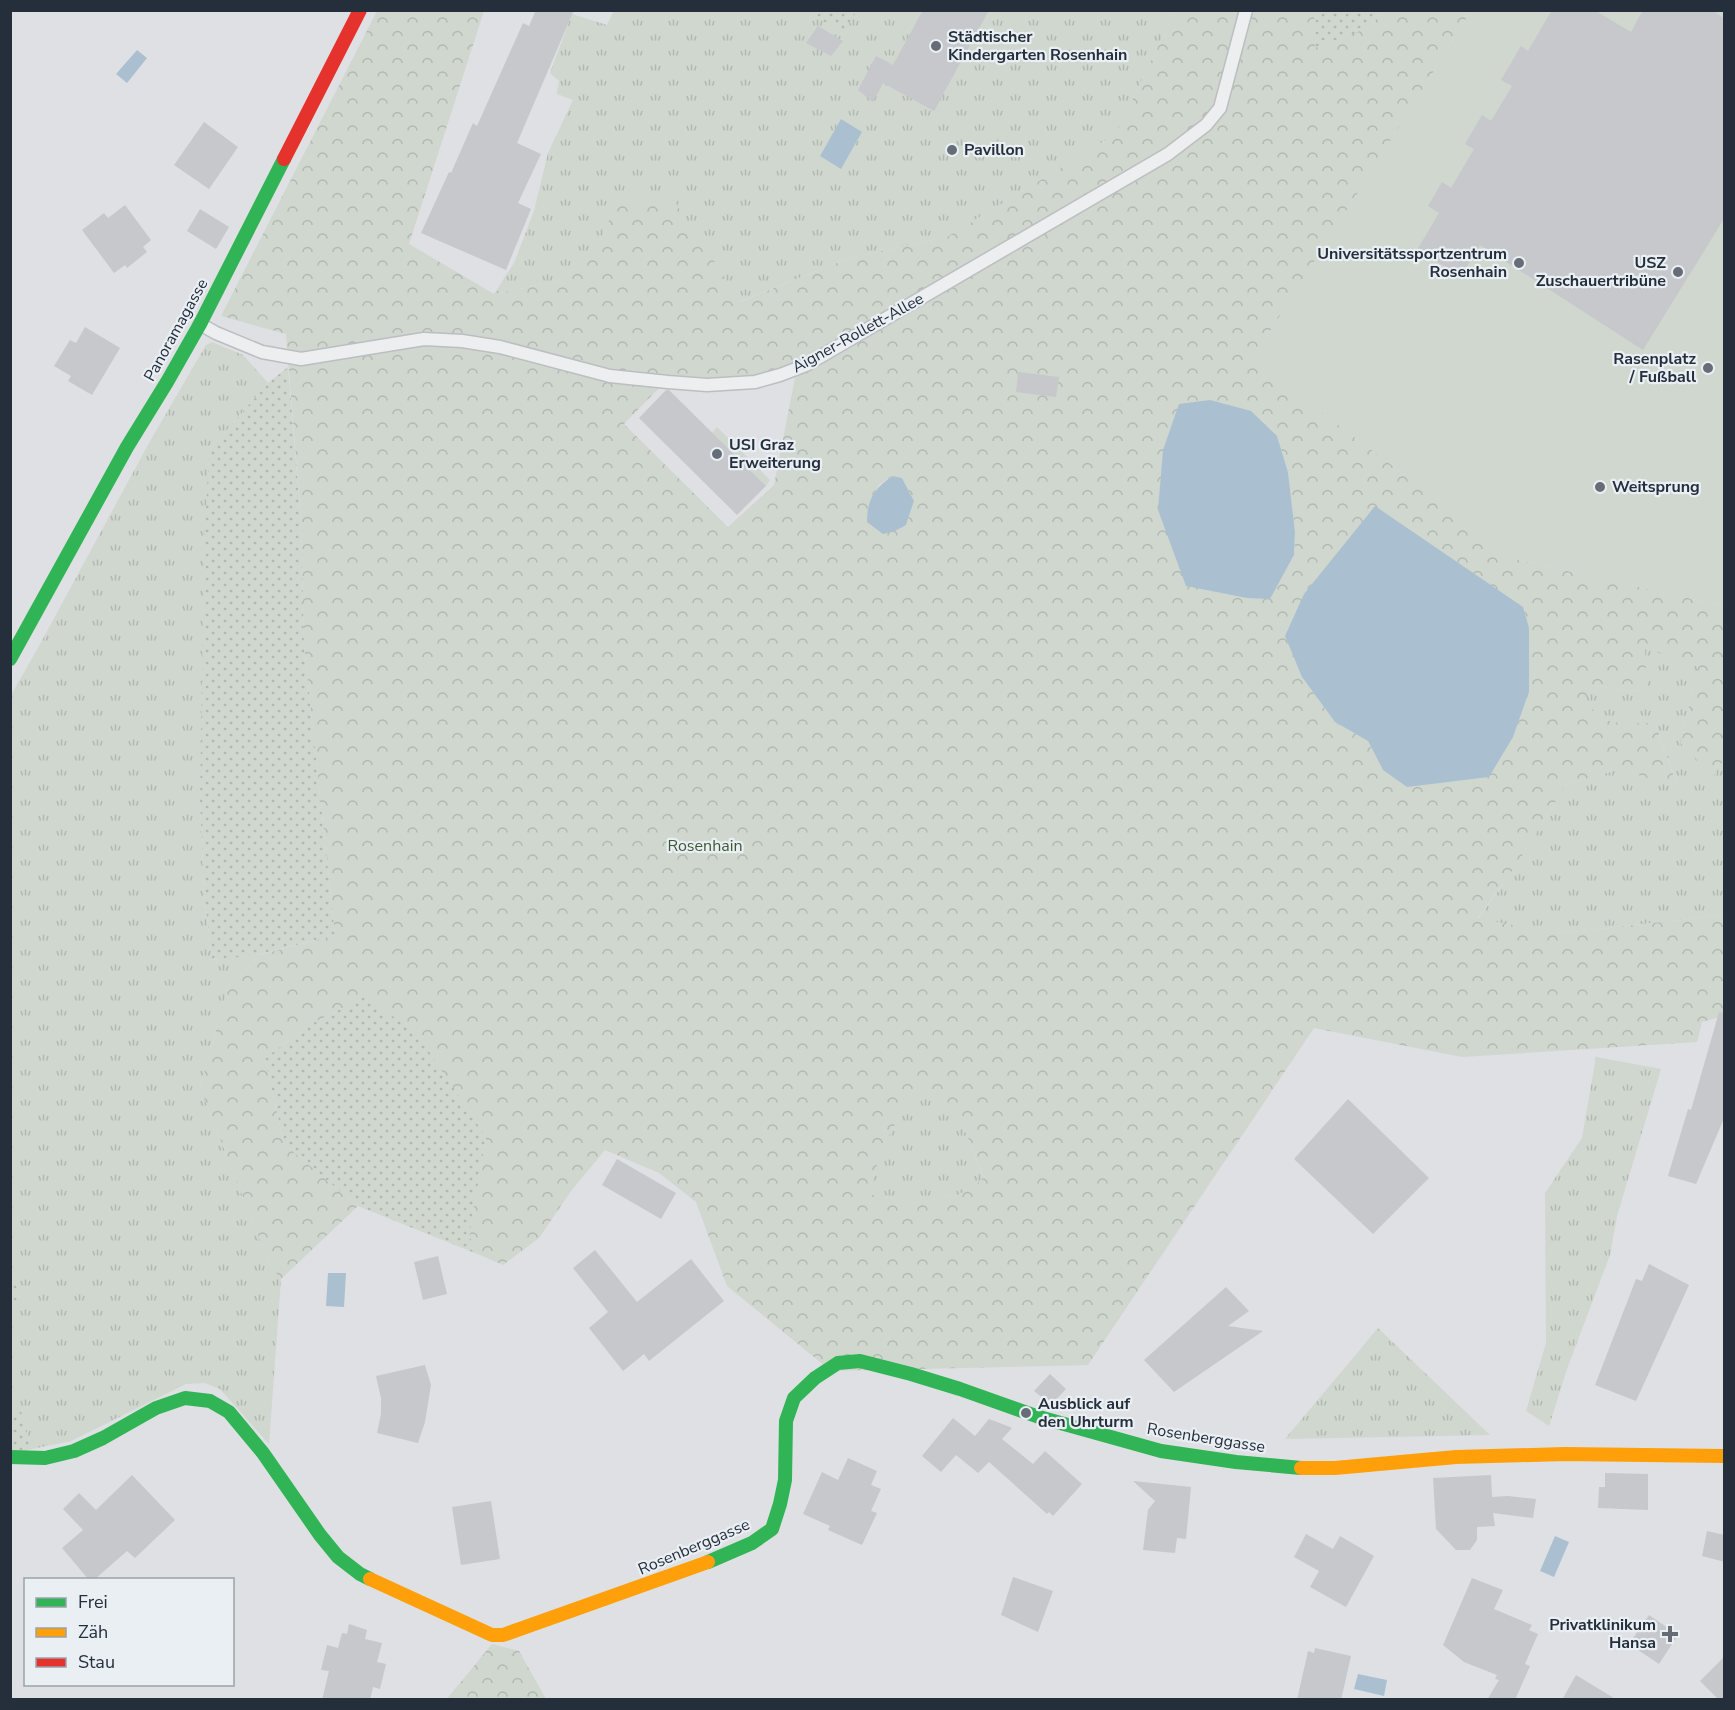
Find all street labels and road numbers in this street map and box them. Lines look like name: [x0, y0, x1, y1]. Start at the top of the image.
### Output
street label: Panoramagasse: [139, 275, 213, 385]
street label: Aigner-Rollett-Allee: [788, 288, 928, 378]
street label: Rosenberggasse: [1145, 1418, 1267, 1458]
street label: Rosenberggasse: [635, 1514, 753, 1580]

